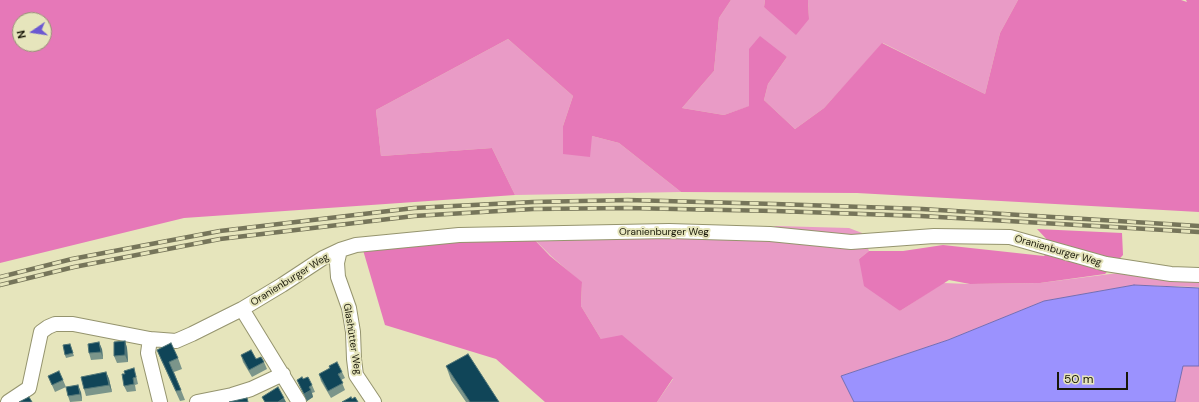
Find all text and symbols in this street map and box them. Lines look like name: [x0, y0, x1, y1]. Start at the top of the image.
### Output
north arrow: [12, 12, 52, 52]
text: N: [14, 29, 29, 40]
street label: Oranienburger Weg: [619, 226, 709, 238]
street label: Oranienburger Weg: [1013, 233, 1103, 269]
street label: Oranienburger Weg: [249, 251, 331, 309]
street label: Glashütter Weg: [340, 303, 364, 375]
scale bar: [1059, 364, 1130, 390]
text: 50 m: [1064, 371, 1093, 387]

